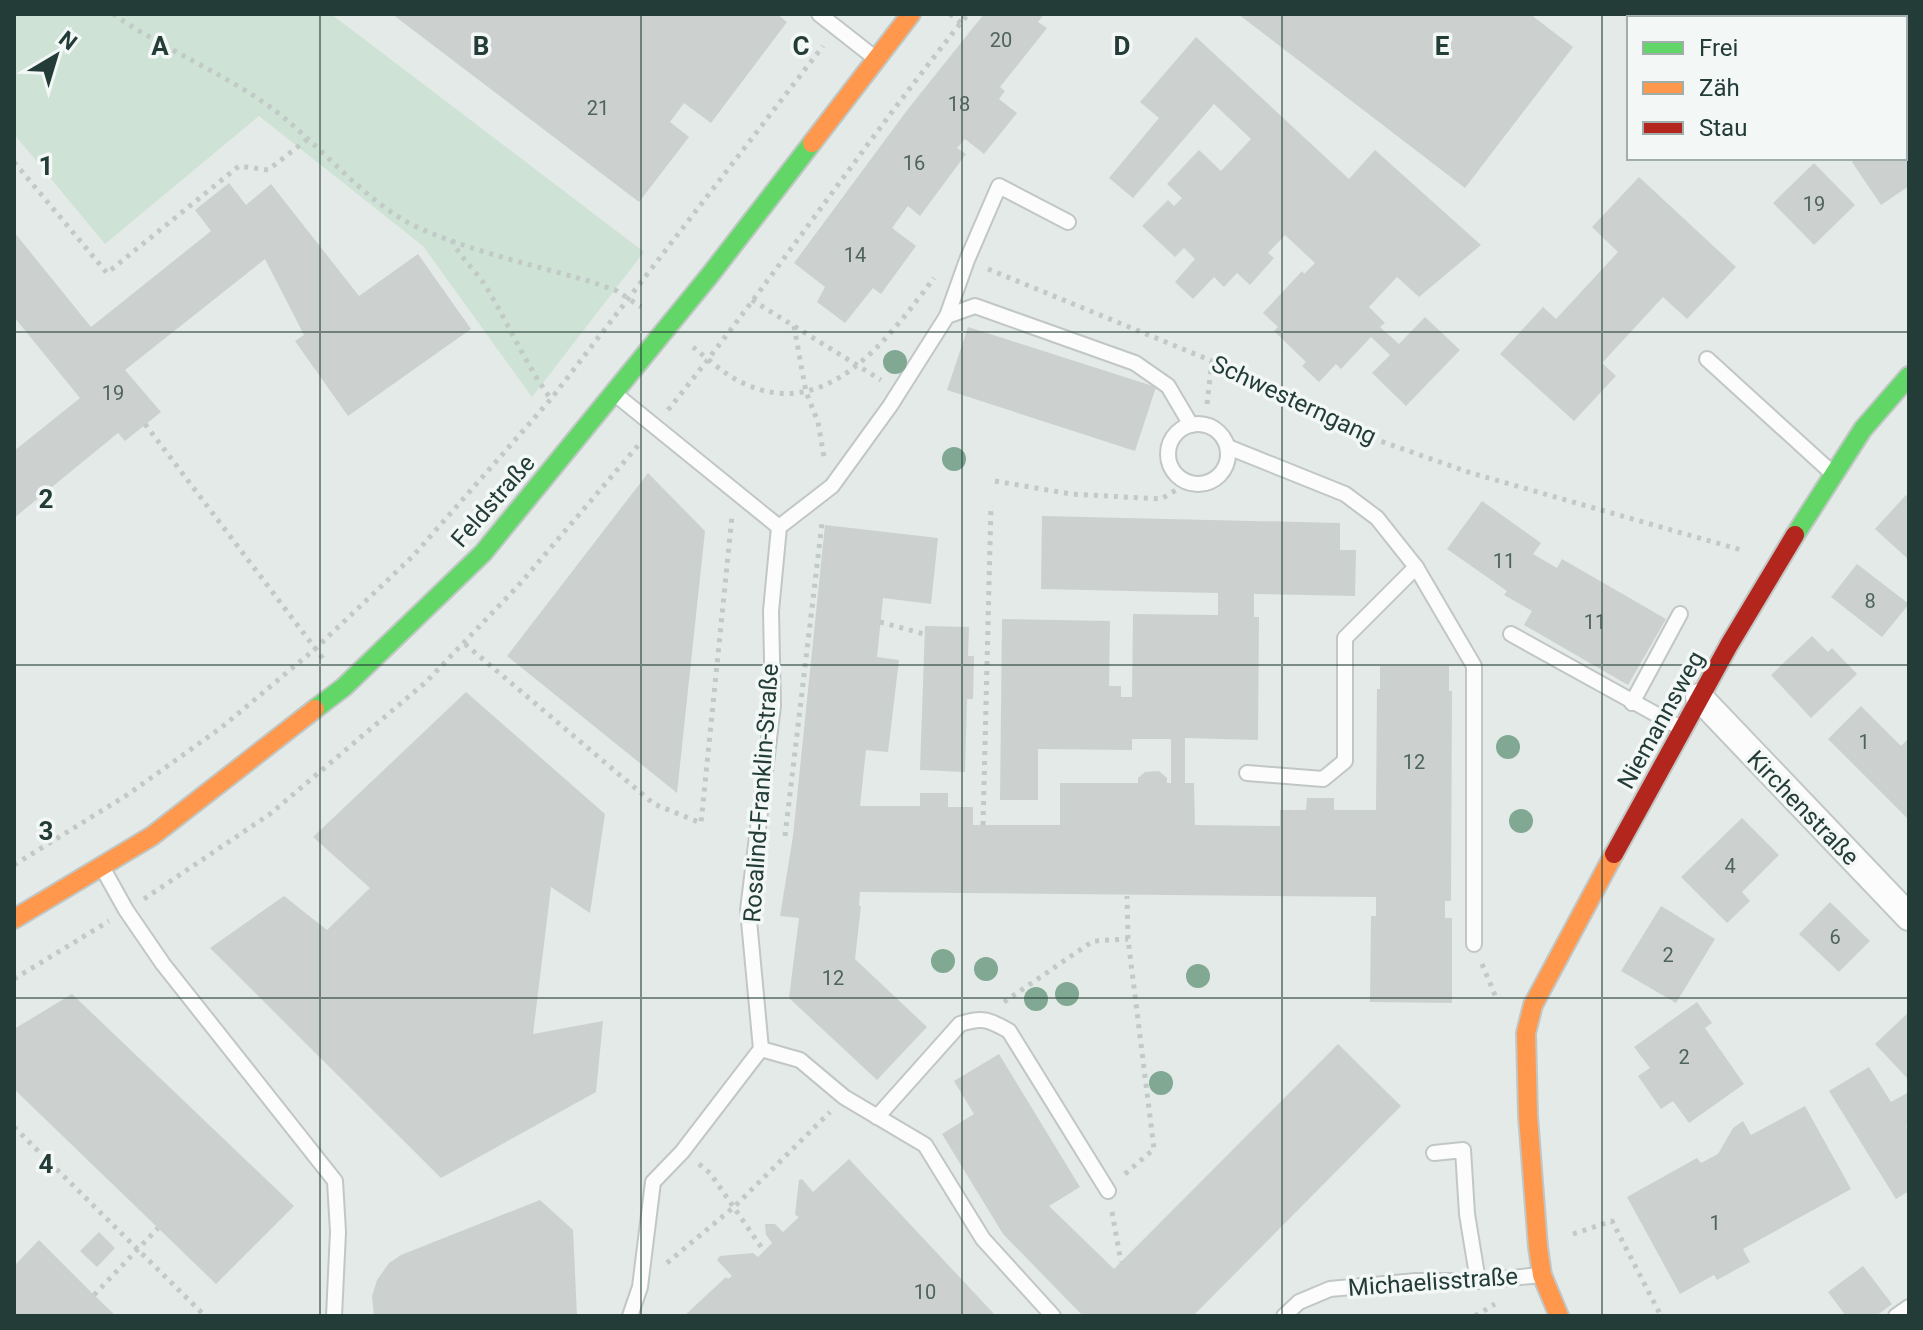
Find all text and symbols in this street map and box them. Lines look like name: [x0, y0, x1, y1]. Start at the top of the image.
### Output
north arrow: [16, 16, 96, 96]
legend: [1627, 16, 1907, 160]
text: N: [54, 26, 82, 55]
house number: 20: [990, 28, 1012, 52]
text: A: [151, 31, 169, 61]
text: B: [473, 31, 489, 61]
text: C: [792, 31, 810, 61]
text: D: [1114, 31, 1130, 61]
text: E: [1435, 31, 1450, 61]
text: Frei: [1699, 34, 1738, 62]
text: Zäh: [1699, 74, 1740, 102]
house number: 18: [948, 92, 970, 116]
house number: 21: [587, 96, 609, 120]
text: Stau: [1699, 114, 1747, 142]
text: 1: [39, 151, 53, 181]
house number: 16: [903, 151, 925, 175]
house number: 19: [1803, 192, 1825, 216]
house number: 14: [844, 243, 866, 267]
street label: Schwesterngang: [1207, 350, 1381, 450]
house number: 19: [102, 381, 124, 405]
street label: Feldstraße: [445, 449, 541, 553]
text: 2: [39, 484, 53, 514]
house number: 11: [1493, 549, 1515, 573]
house number: 8: [1864, 589, 1876, 613]
house number: 11: [1584, 610, 1606, 634]
street label: Niemannsweg: [1612, 646, 1710, 794]
street label: Rosalind-Franklin-Straße: [738, 663, 784, 923]
house number: 1: [1858, 730, 1870, 754]
street label: Kirchenstraße: [1741, 745, 1865, 871]
house number: 12: [1403, 750, 1425, 774]
text: 3: [39, 816, 53, 846]
house number: 4: [1724, 854, 1736, 878]
house number: 6: [1829, 925, 1841, 949]
house number: 2: [1662, 943, 1674, 967]
house number: 12: [822, 966, 844, 990]
house number: 2: [1678, 1045, 1690, 1069]
text: 4: [39, 1149, 54, 1179]
house number: 1: [1709, 1211, 1721, 1235]
street label: Michaelisstraße: [1347, 1262, 1519, 1302]
house number: 10: [914, 1280, 936, 1304]

